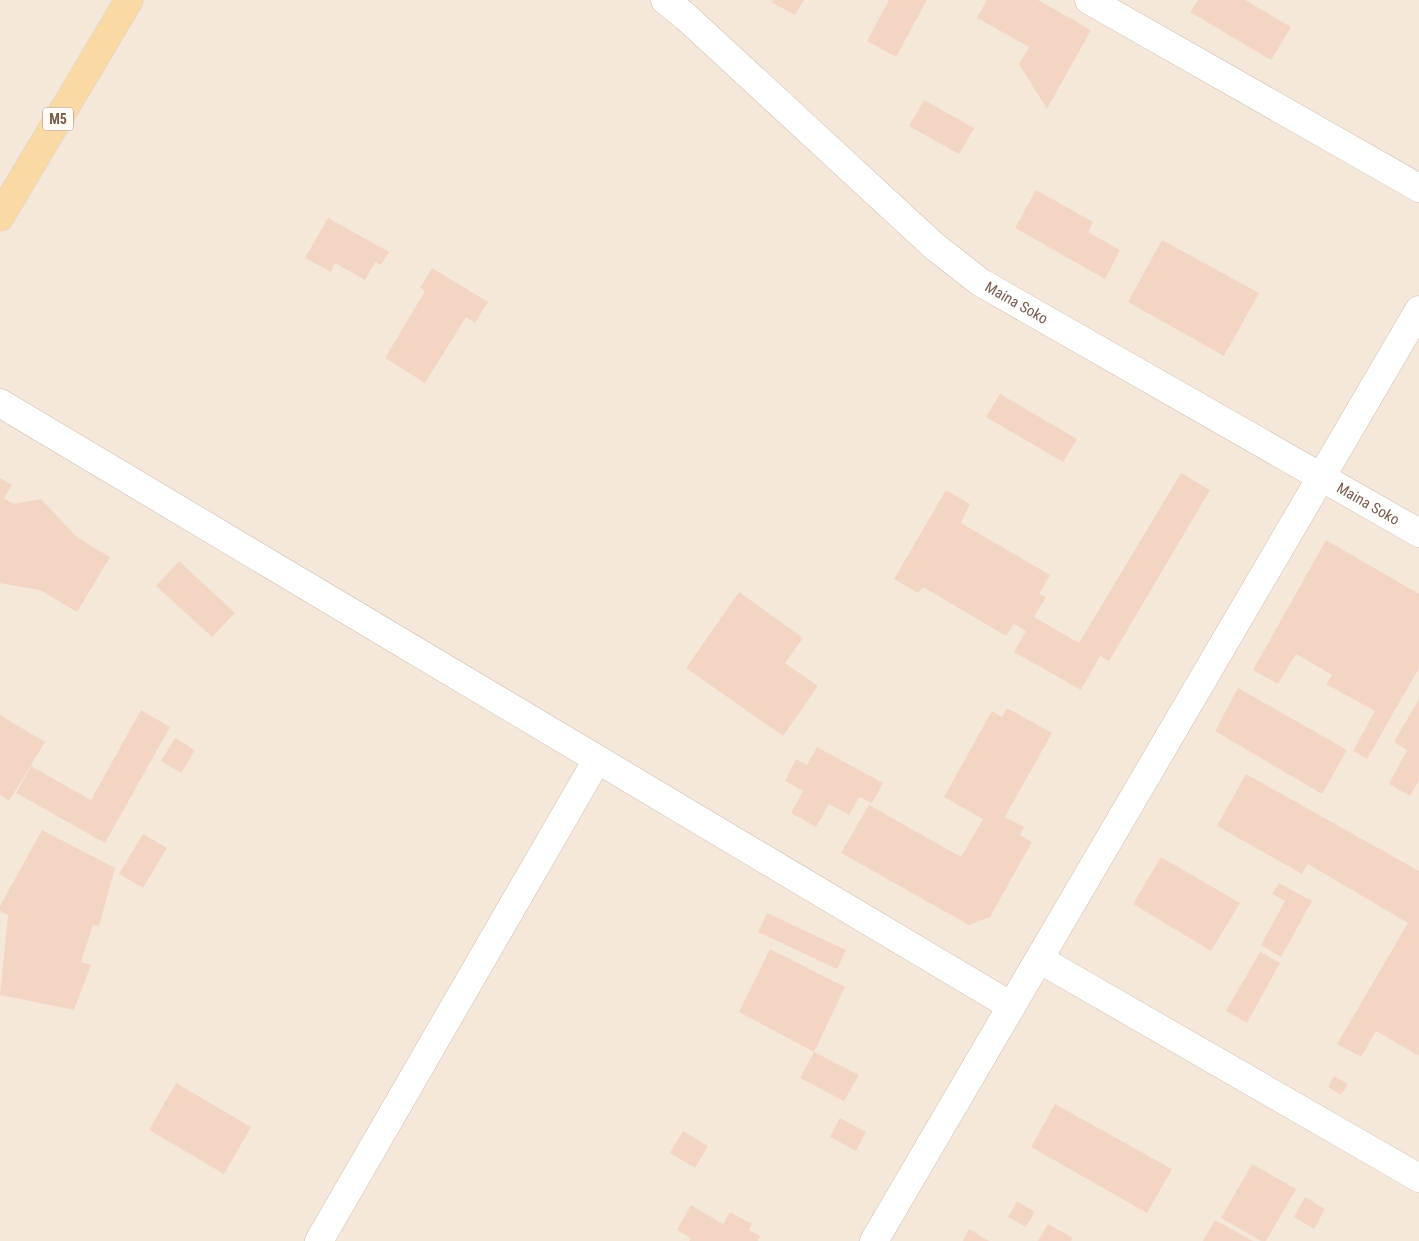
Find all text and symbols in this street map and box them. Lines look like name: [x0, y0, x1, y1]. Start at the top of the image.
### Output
road number: M5: [43, 108, 73, 130]
street label: Maina Soko: [982, 278, 1051, 328]
street label: Maina Soko: [1333, 479, 1403, 529]

